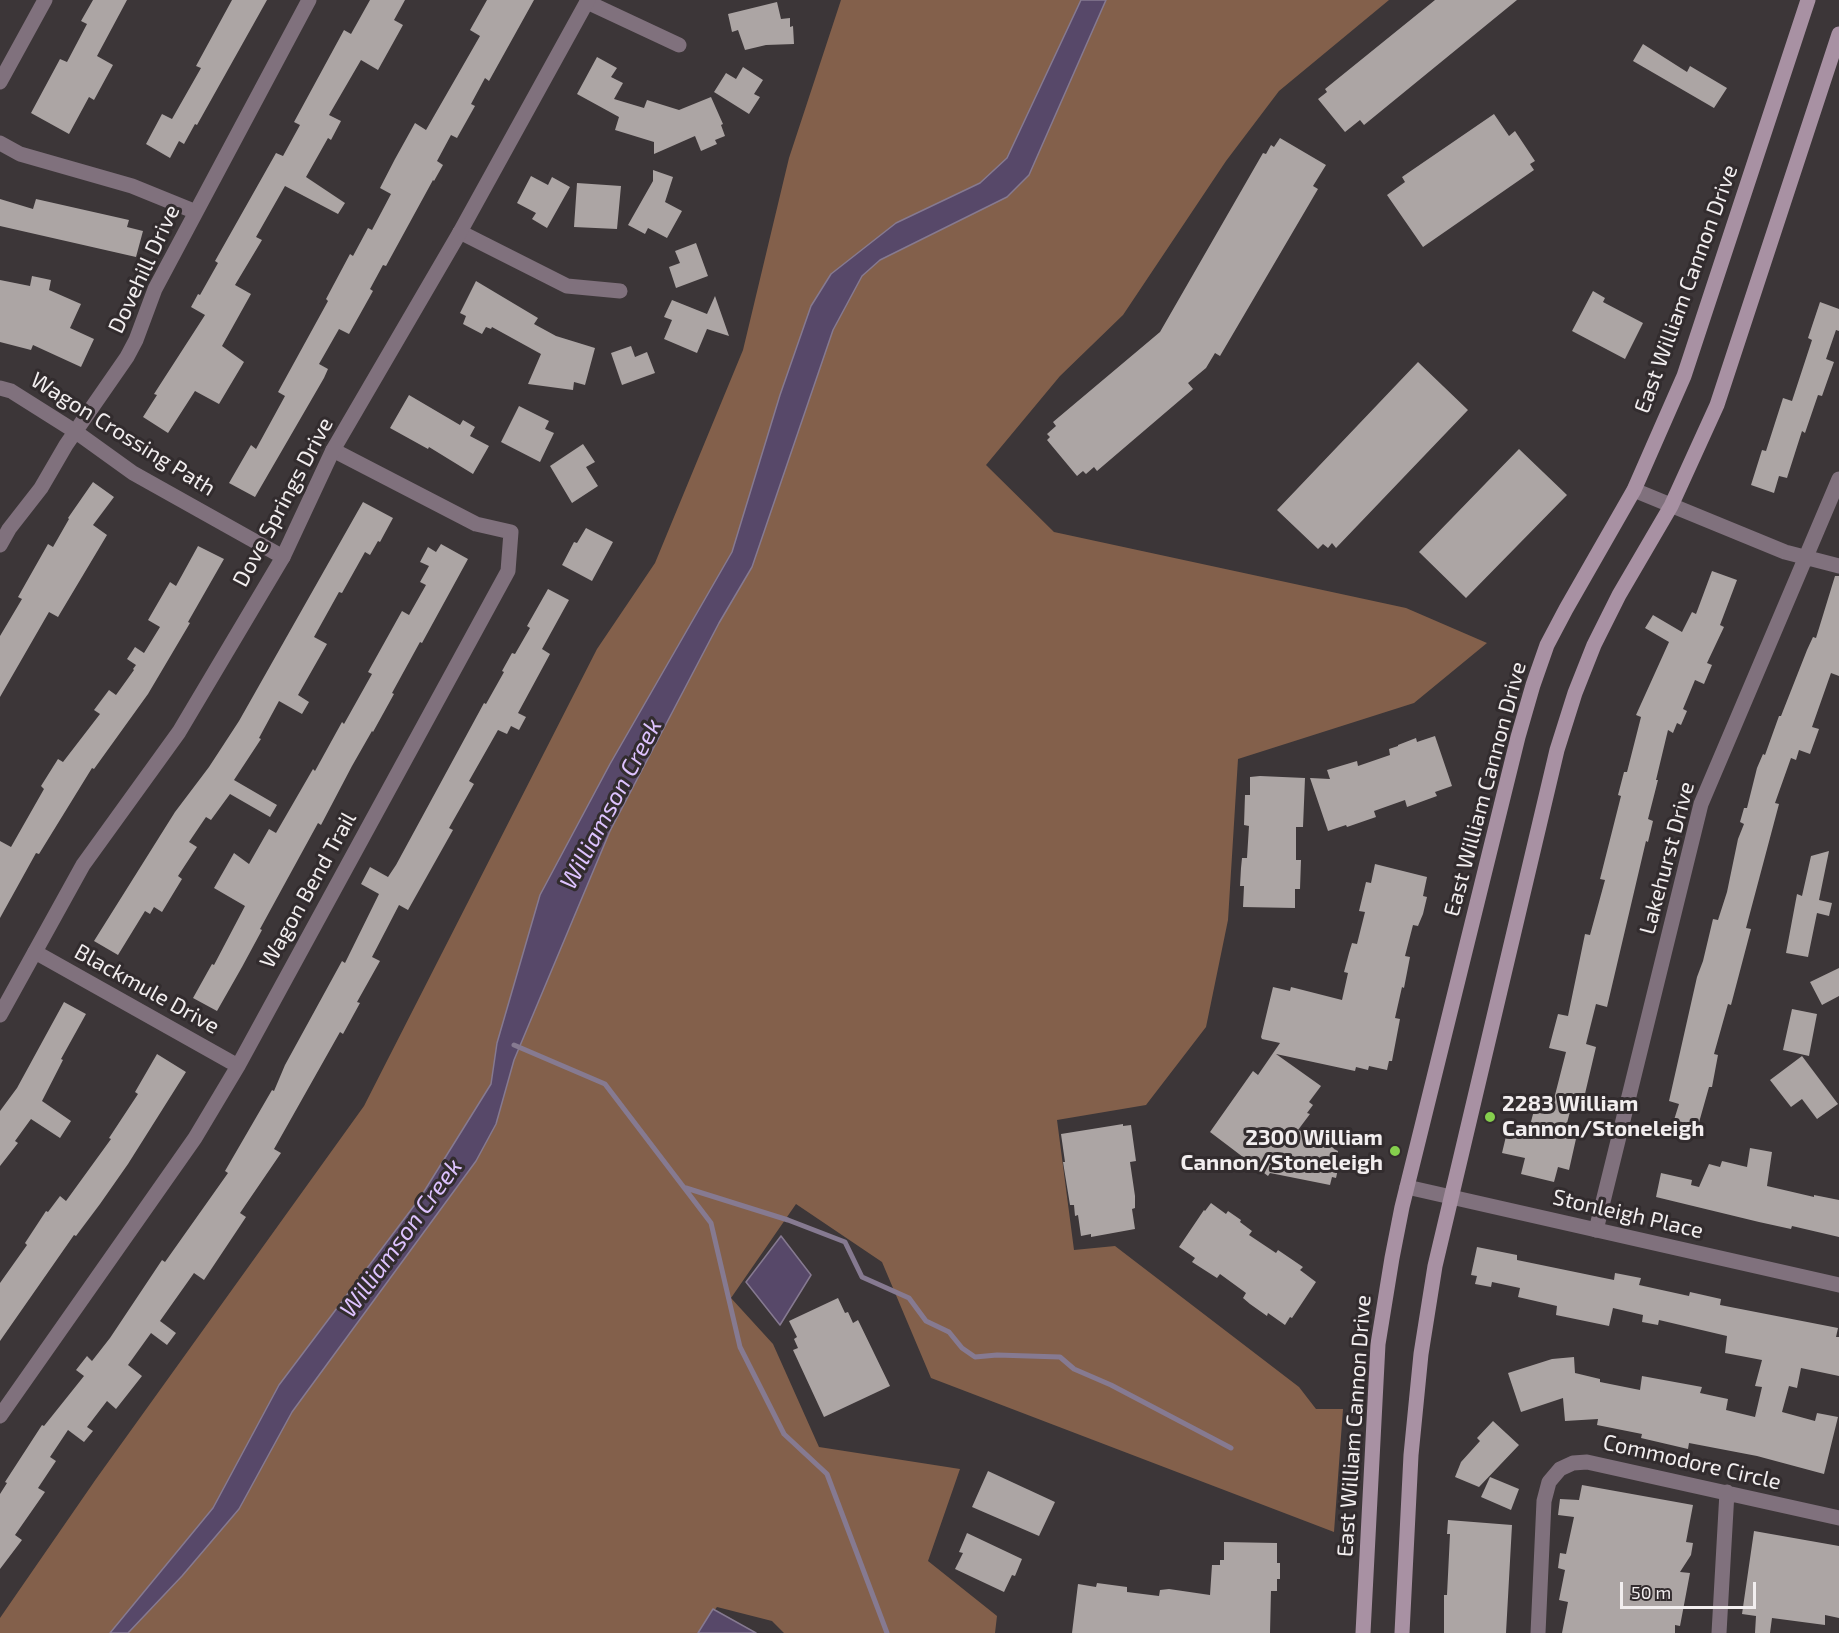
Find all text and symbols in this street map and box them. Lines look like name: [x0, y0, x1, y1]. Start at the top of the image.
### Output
street label: East William Cannon Drive: [1629, 161, 1743, 417]
street label: Dovehill Drive: [103, 201, 185, 337]
street label: Wagon Crossing Path: [26, 366, 220, 502]
street label: Dove Springs Drive: [227, 413, 339, 591]
street label: East William Cannon Drive: [1438, 659, 1532, 919]
water label: Williamson Creek: [554, 714, 668, 894]
street label: Lakehurst Drive: [1634, 779, 1700, 937]
street label: Wagon Bend Trail: [254, 807, 362, 973]
street label: Blackmule Drive: [70, 938, 224, 1040]
place label: 2283 William Cannon/Stoneleigh: [1502, 1091, 1704, 1142]
marker: 2283 William Cannon/Stoneleigh: [1483, 1110, 1497, 1124]
place label: 2300 William Cannon/Stoneleigh: [1181, 1125, 1383, 1176]
marker: 2300 William Cannon/Stoneleigh: [1388, 1144, 1402, 1158]
water label: Williamson Creek: [334, 1153, 468, 1323]
street label: Stonleigh Place: [1550, 1184, 1706, 1244]
street label: East William Cannon Drive: [1332, 1294, 1376, 1558]
street label: Commodore Circle: [1600, 1429, 1784, 1495]
scale bar: [1623, 1570, 1760, 1608]
text: 50 m: [1631, 1581, 1671, 1603]

